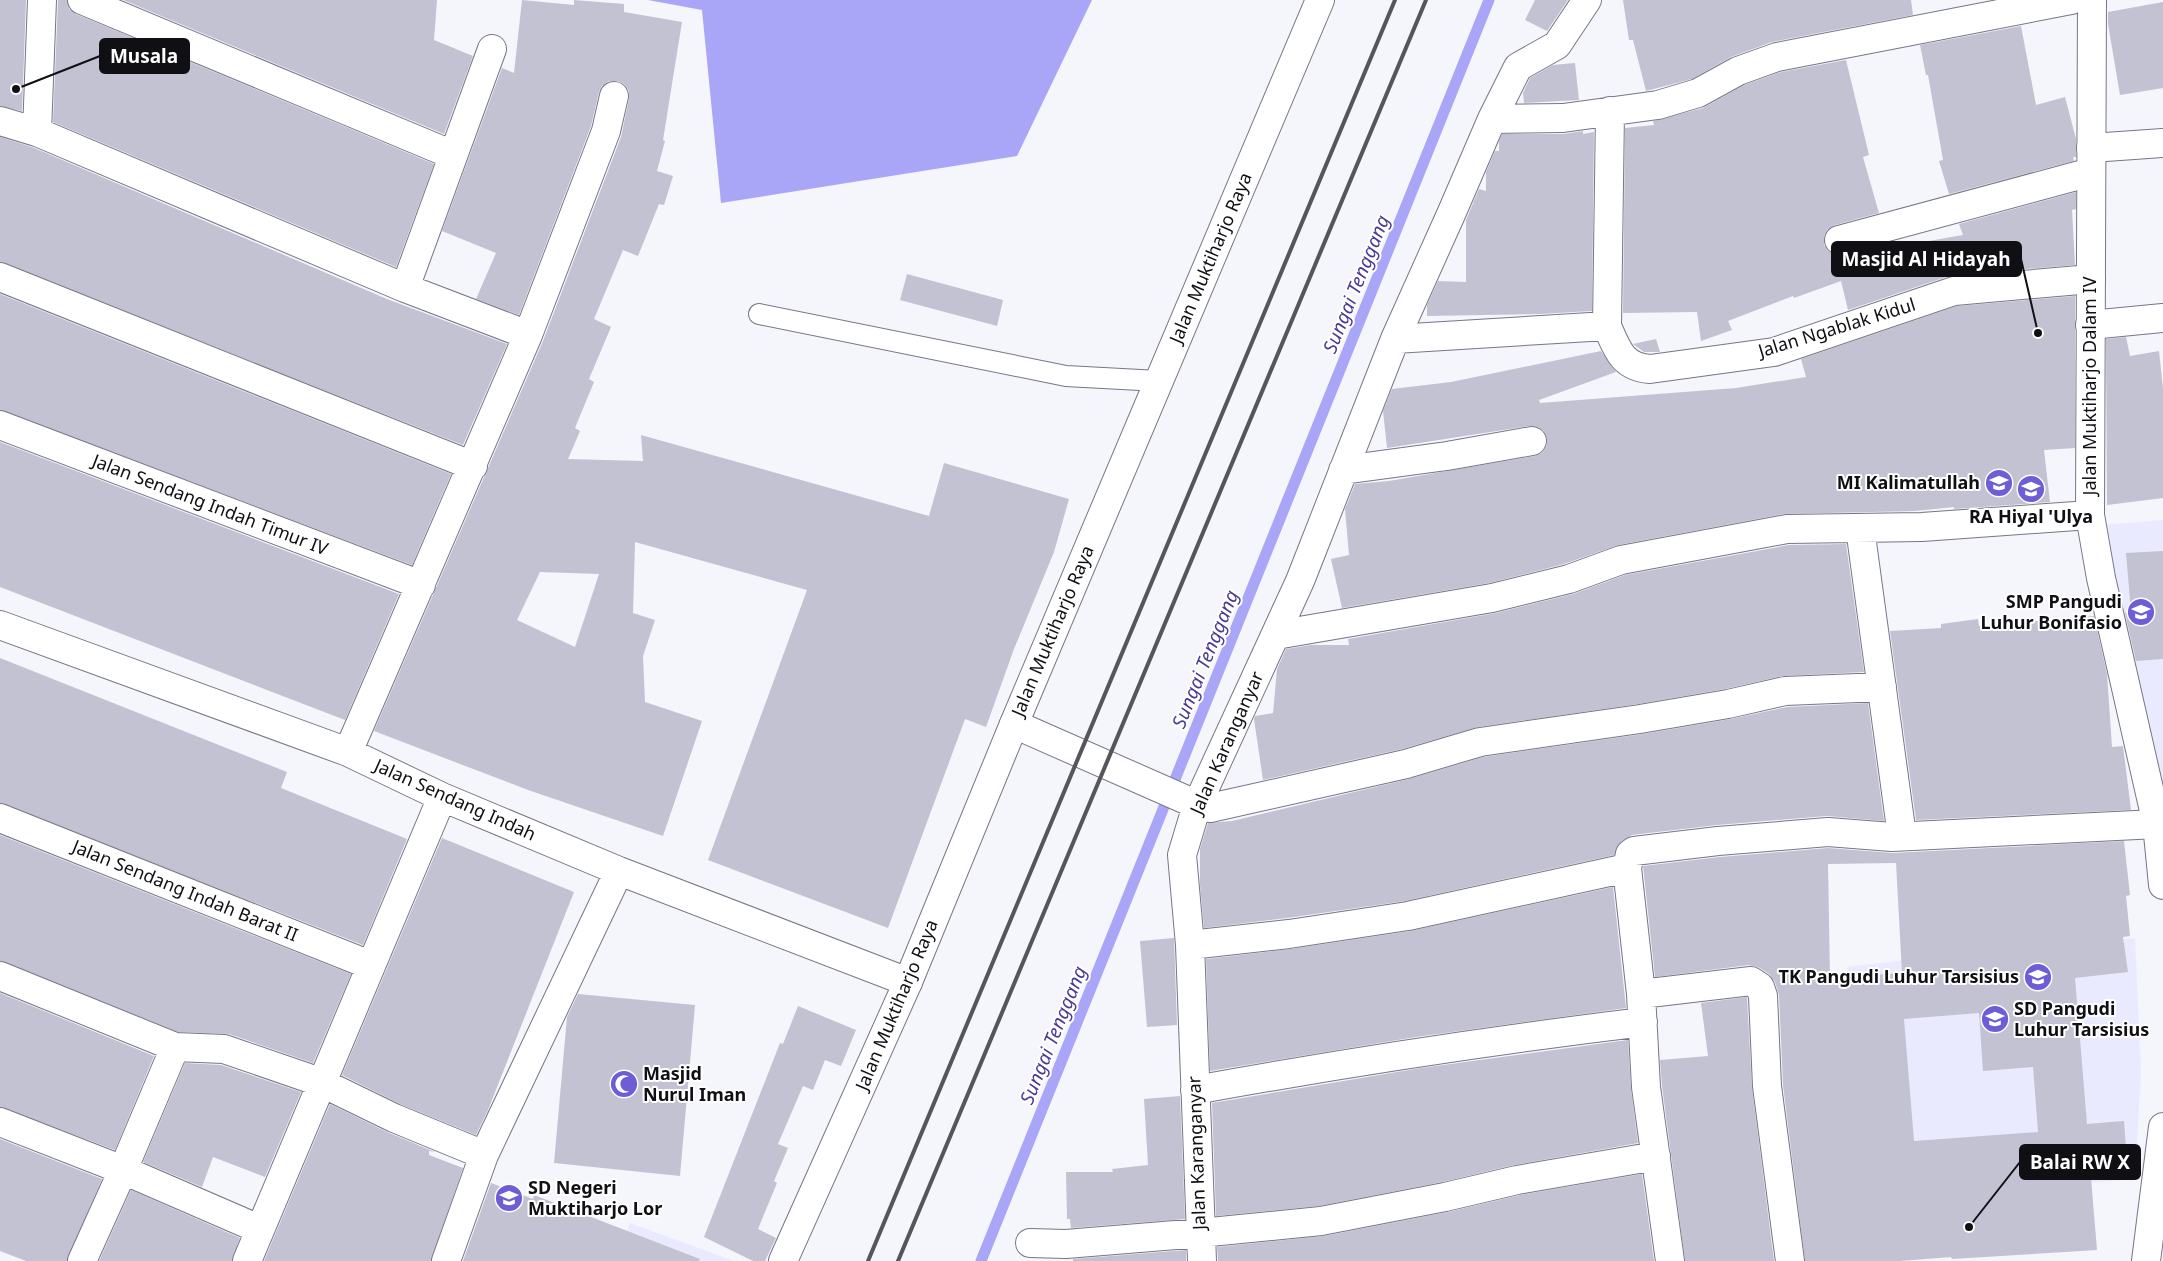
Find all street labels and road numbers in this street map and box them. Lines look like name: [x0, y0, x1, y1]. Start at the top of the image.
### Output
street label: Jalan Muktiharjo Raya: [1162, 169, 1257, 348]
street label: Jalan Muktiharjo Dalam IV: [2077, 276, 2101, 498]
street label: Jalan Ngablak Kidul: [1753, 292, 1918, 363]
street label: Jalan Sendang Indah Timur IV: [87, 447, 332, 560]
street label: Jalan Muktiharjo Raya: [1004, 542, 1099, 721]
street label: Jalan Karanganyar: [1183, 667, 1269, 820]
street label: Jalan Sendang Indah: [369, 752, 540, 845]
street label: Jalan Sendang Indah Barat II: [67, 833, 302, 946]
street label: Jalan Muktiharjo Raya: [848, 916, 943, 1095]
street label: Jalan Karanganyar: [1181, 1075, 1211, 1232]

